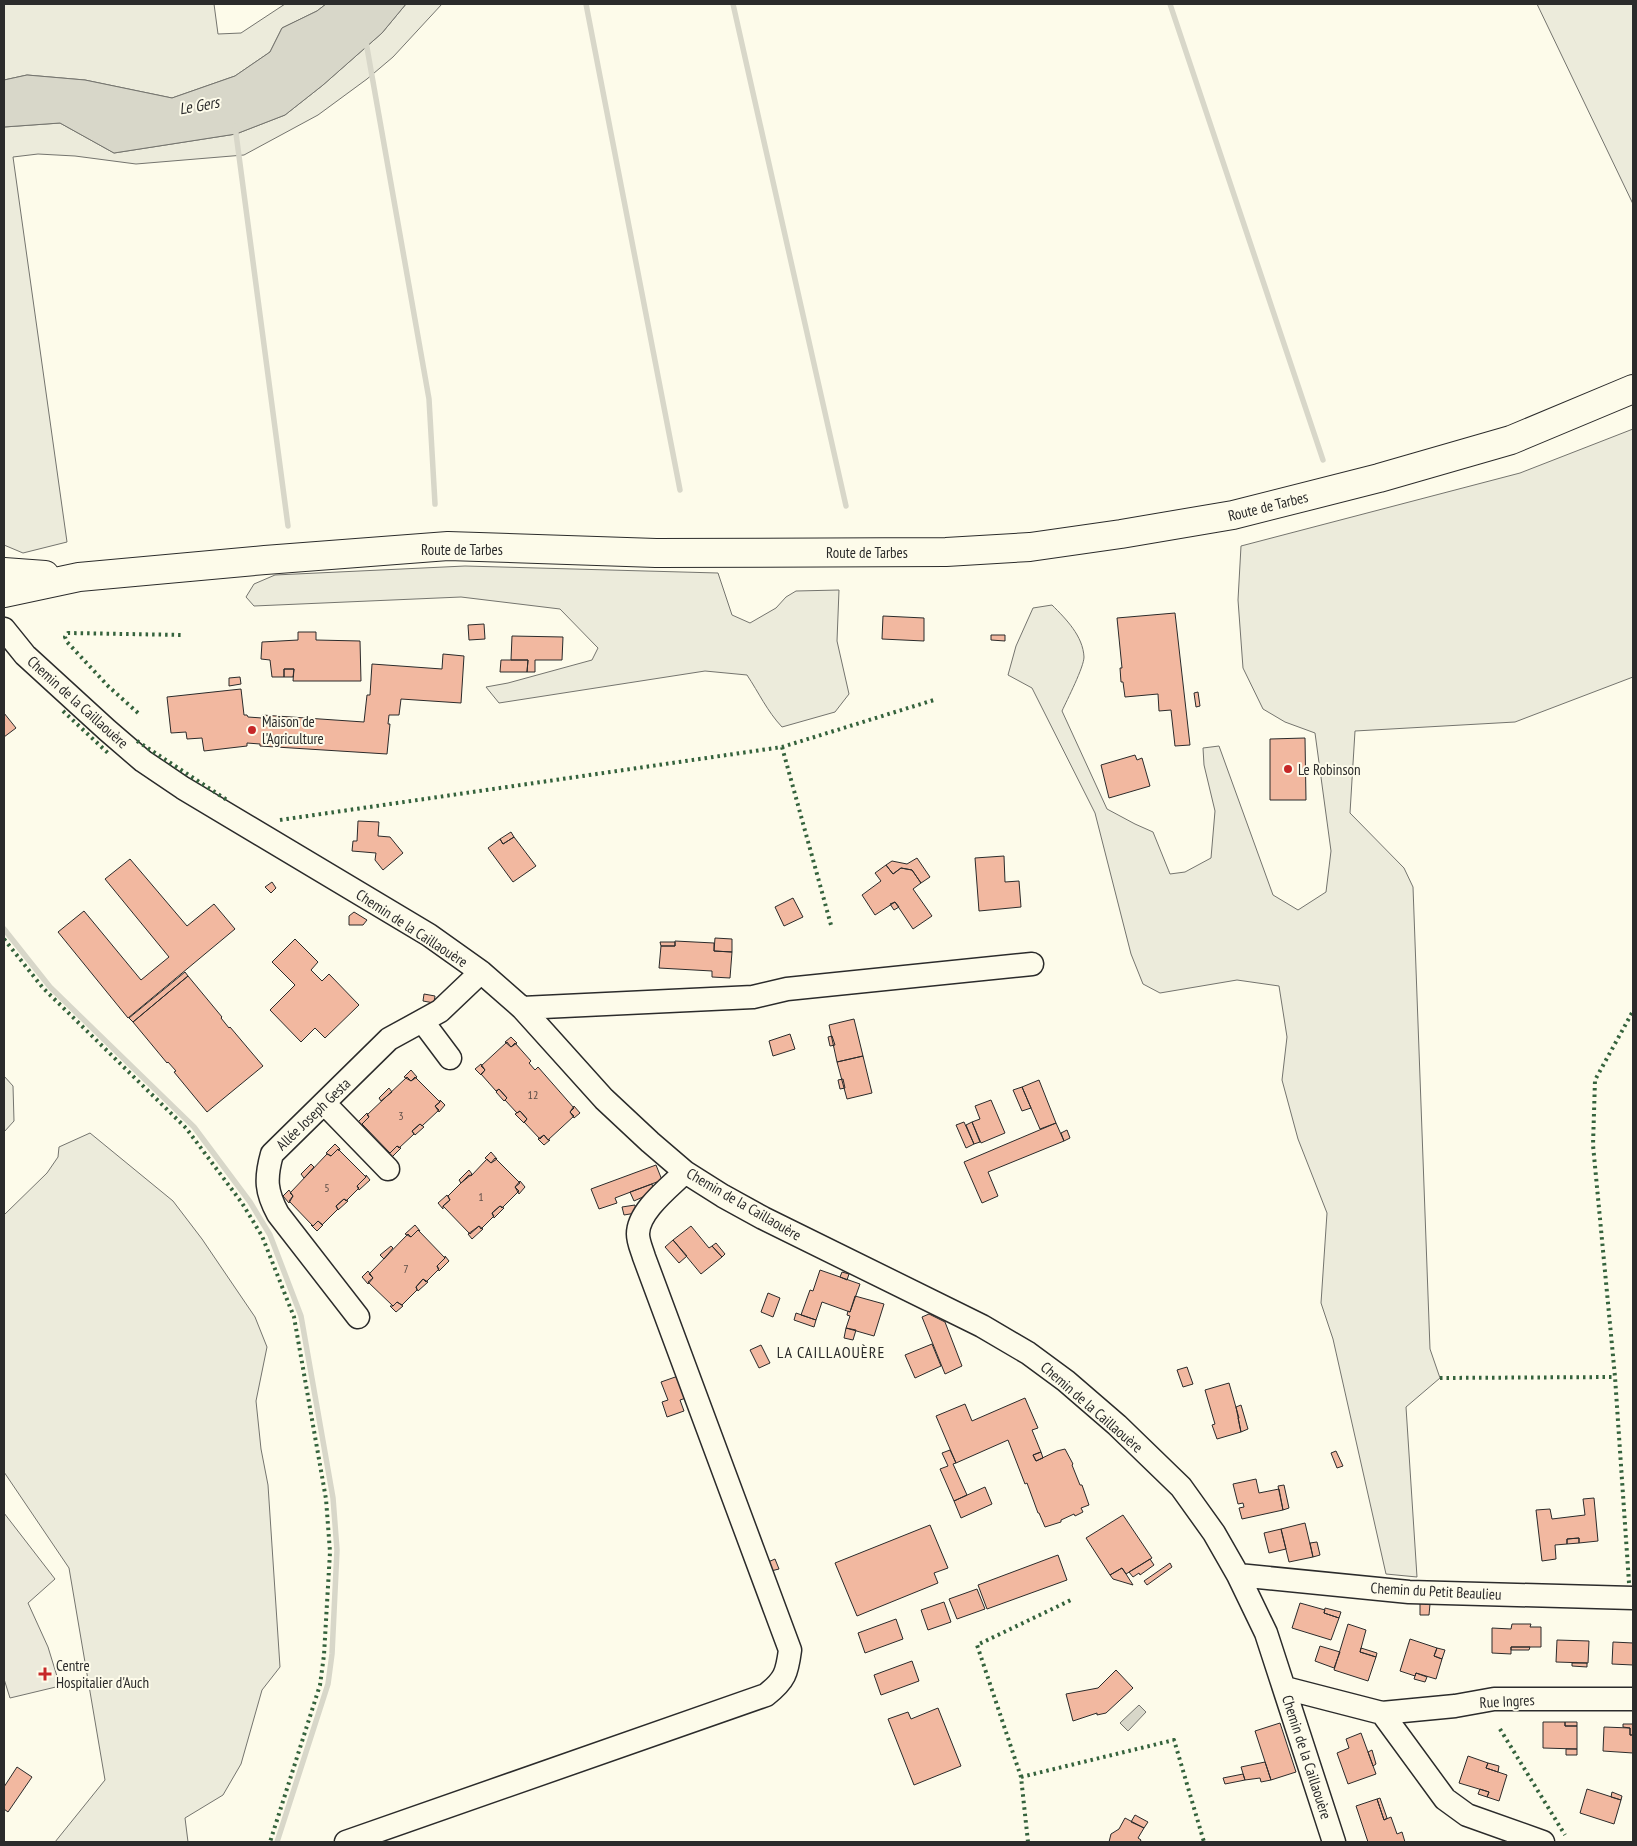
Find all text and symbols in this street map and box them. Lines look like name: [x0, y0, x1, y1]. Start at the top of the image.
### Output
water label: Le Gers: [177, 91, 222, 118]
street label: Route de Tarbes: [1226, 487, 1310, 525]
street label: Route de Tarbes: [421, 540, 503, 559]
street label: Route de Tarbes: [826, 543, 908, 562]
street label: Chemin de la Caillaouère: [24, 652, 132, 752]
place label: Maison de l'Agriculture: [262, 712, 324, 748]
marker: Maison de l'Agriculture: [246, 724, 258, 736]
place label: Le Robinson: [1298, 760, 1361, 779]
marker: Le Robinson: [1282, 763, 1294, 775]
street label: Chemin de la Caillaouère: [353, 885, 471, 971]
street label: Allée Joseph Gesta: [272, 1074, 354, 1154]
house number: 12: [528, 1087, 538, 1102]
house number: 3: [398, 1108, 404, 1123]
street label: Chemin de la Caillaouère: [683, 1163, 805, 1245]
house number: 5: [324, 1180, 330, 1195]
house number: 1: [478, 1189, 484, 1204]
house number: 7: [403, 1261, 409, 1276]
district label: LA CAILLAOUÈRE: [777, 1342, 885, 1362]
street label: Chemin de la Caillaouère: [1037, 1357, 1147, 1457]
street label: Chemin du Petit Beaulieu: [1370, 1578, 1502, 1604]
place label: Centre Hospitalier d'Auch: [56, 1656, 149, 1692]
marker: Centre Hospitalier d'Auch: [38, 1667, 52, 1681]
street label: Rue Ingres: [1479, 1690, 1535, 1712]
street label: Chemin de la Caillaouère: [1278, 1693, 1336, 1821]

